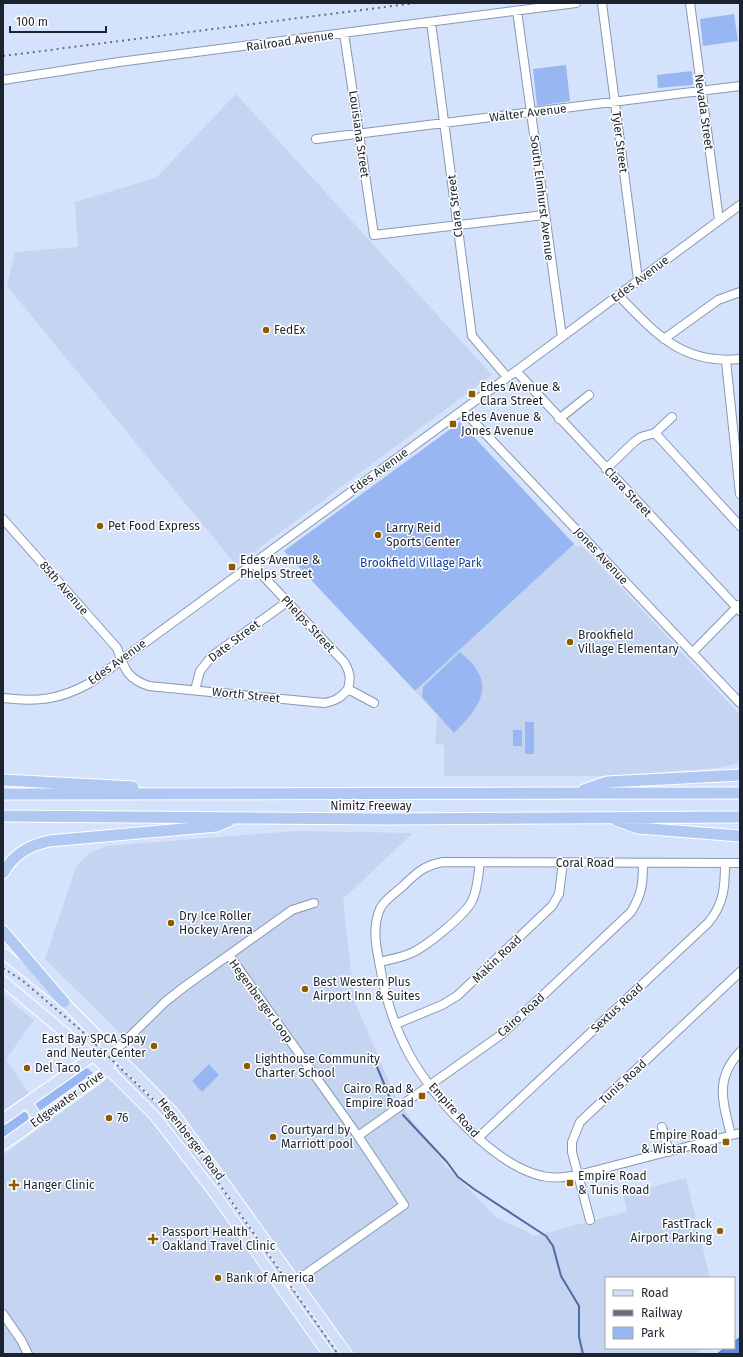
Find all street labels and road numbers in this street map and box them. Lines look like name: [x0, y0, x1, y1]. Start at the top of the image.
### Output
street label: Railroad Avenue: [245, 28, 335, 54]
street label: Nevada Street: [692, 73, 716, 151]
street label: Louisiana Street: [346, 90, 372, 179]
street label: Walter Avenue: [489, 101, 567, 125]
street label: Tyler Street: [609, 110, 631, 174]
street label: South Elmhurst Avenue: [527, 134, 557, 262]
street label: Clara Street: [444, 173, 466, 238]
street label: Edes Avenue: [608, 253, 672, 305]
street label: Edes Avenue: [347, 445, 411, 497]
street label: Clara Street: [601, 464, 655, 520]
street label: Jones Avenue: [571, 525, 631, 587]
street label: 85th Avenue: [37, 558, 91, 618]
street label: Phelps Street: [278, 593, 338, 656]
street label: Date Street: [206, 617, 263, 665]
street label: Edes Avenue: [85, 636, 149, 688]
street label: Worth Street: [211, 684, 281, 706]
street label: Nimitz Freeway: [330, 799, 412, 813]
street label: Coral Road: [556, 856, 614, 870]
street label: Makin Road: [469, 932, 525, 986]
street label: Hegenberger Loop: [226, 957, 296, 1045]
street label: Sextus Road: [588, 980, 646, 1036]
street label: Cairo Road: [495, 990, 547, 1040]
street label: Tunis Road: [596, 1057, 650, 1107]
street label: Edgewater Drive: [27, 1068, 107, 1130]
street label: Empire Road: [426, 1080, 482, 1140]
street label: Hegenberger Road: [155, 1095, 227, 1183]

